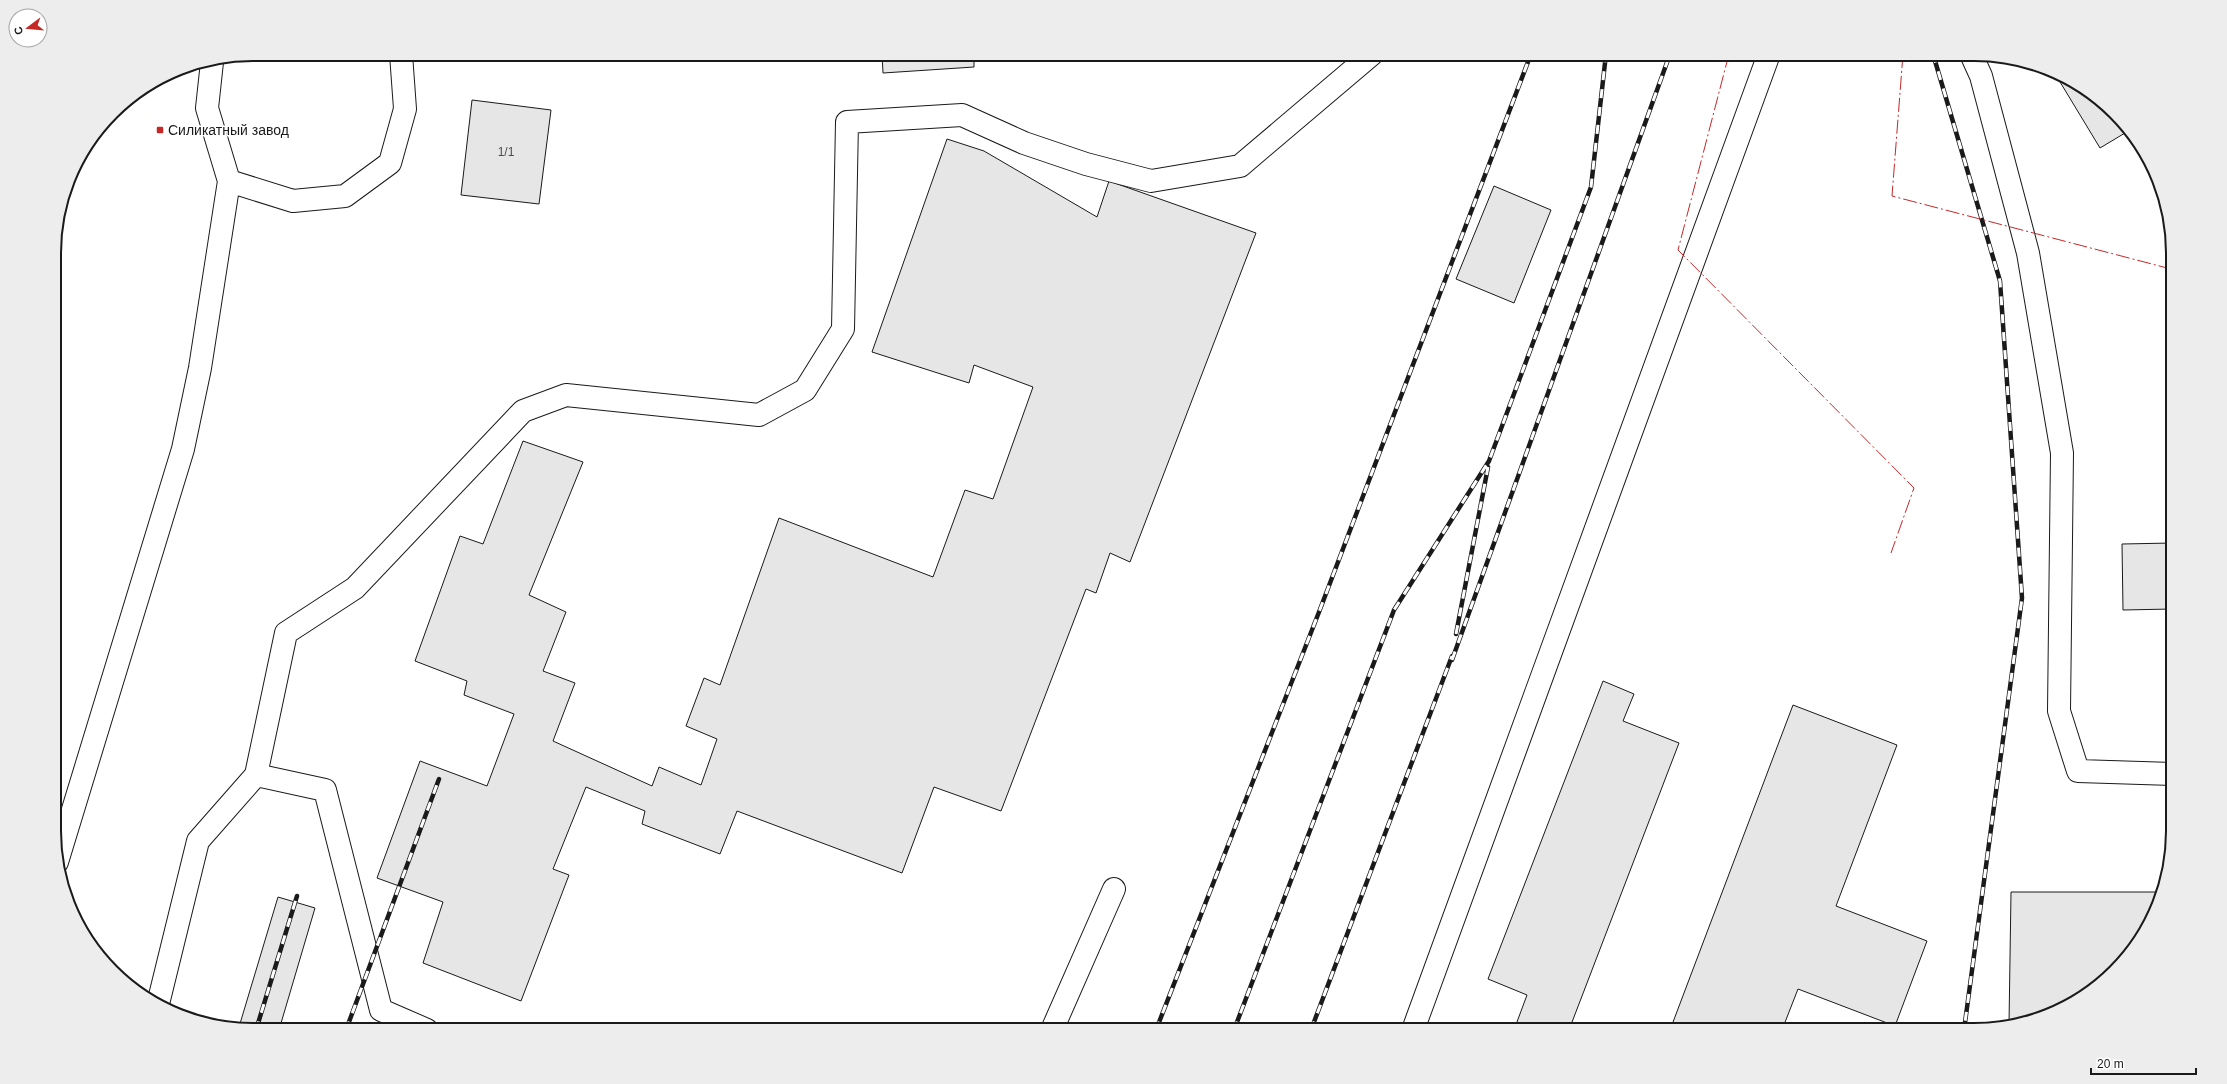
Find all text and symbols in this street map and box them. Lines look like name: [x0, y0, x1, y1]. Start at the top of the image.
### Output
north arrow: [8, 8, 48, 48]
text: С: [12, 25, 25, 36]
place label: Силикатный завод: [168, 122, 289, 138]
marker: Силикатный завод: [155, 125, 165, 135]
house number: 1/1: [498, 145, 515, 159]
scale bar: [2091, 1050, 2196, 1076]
text: 20 m: [2097, 1057, 2124, 1071]

